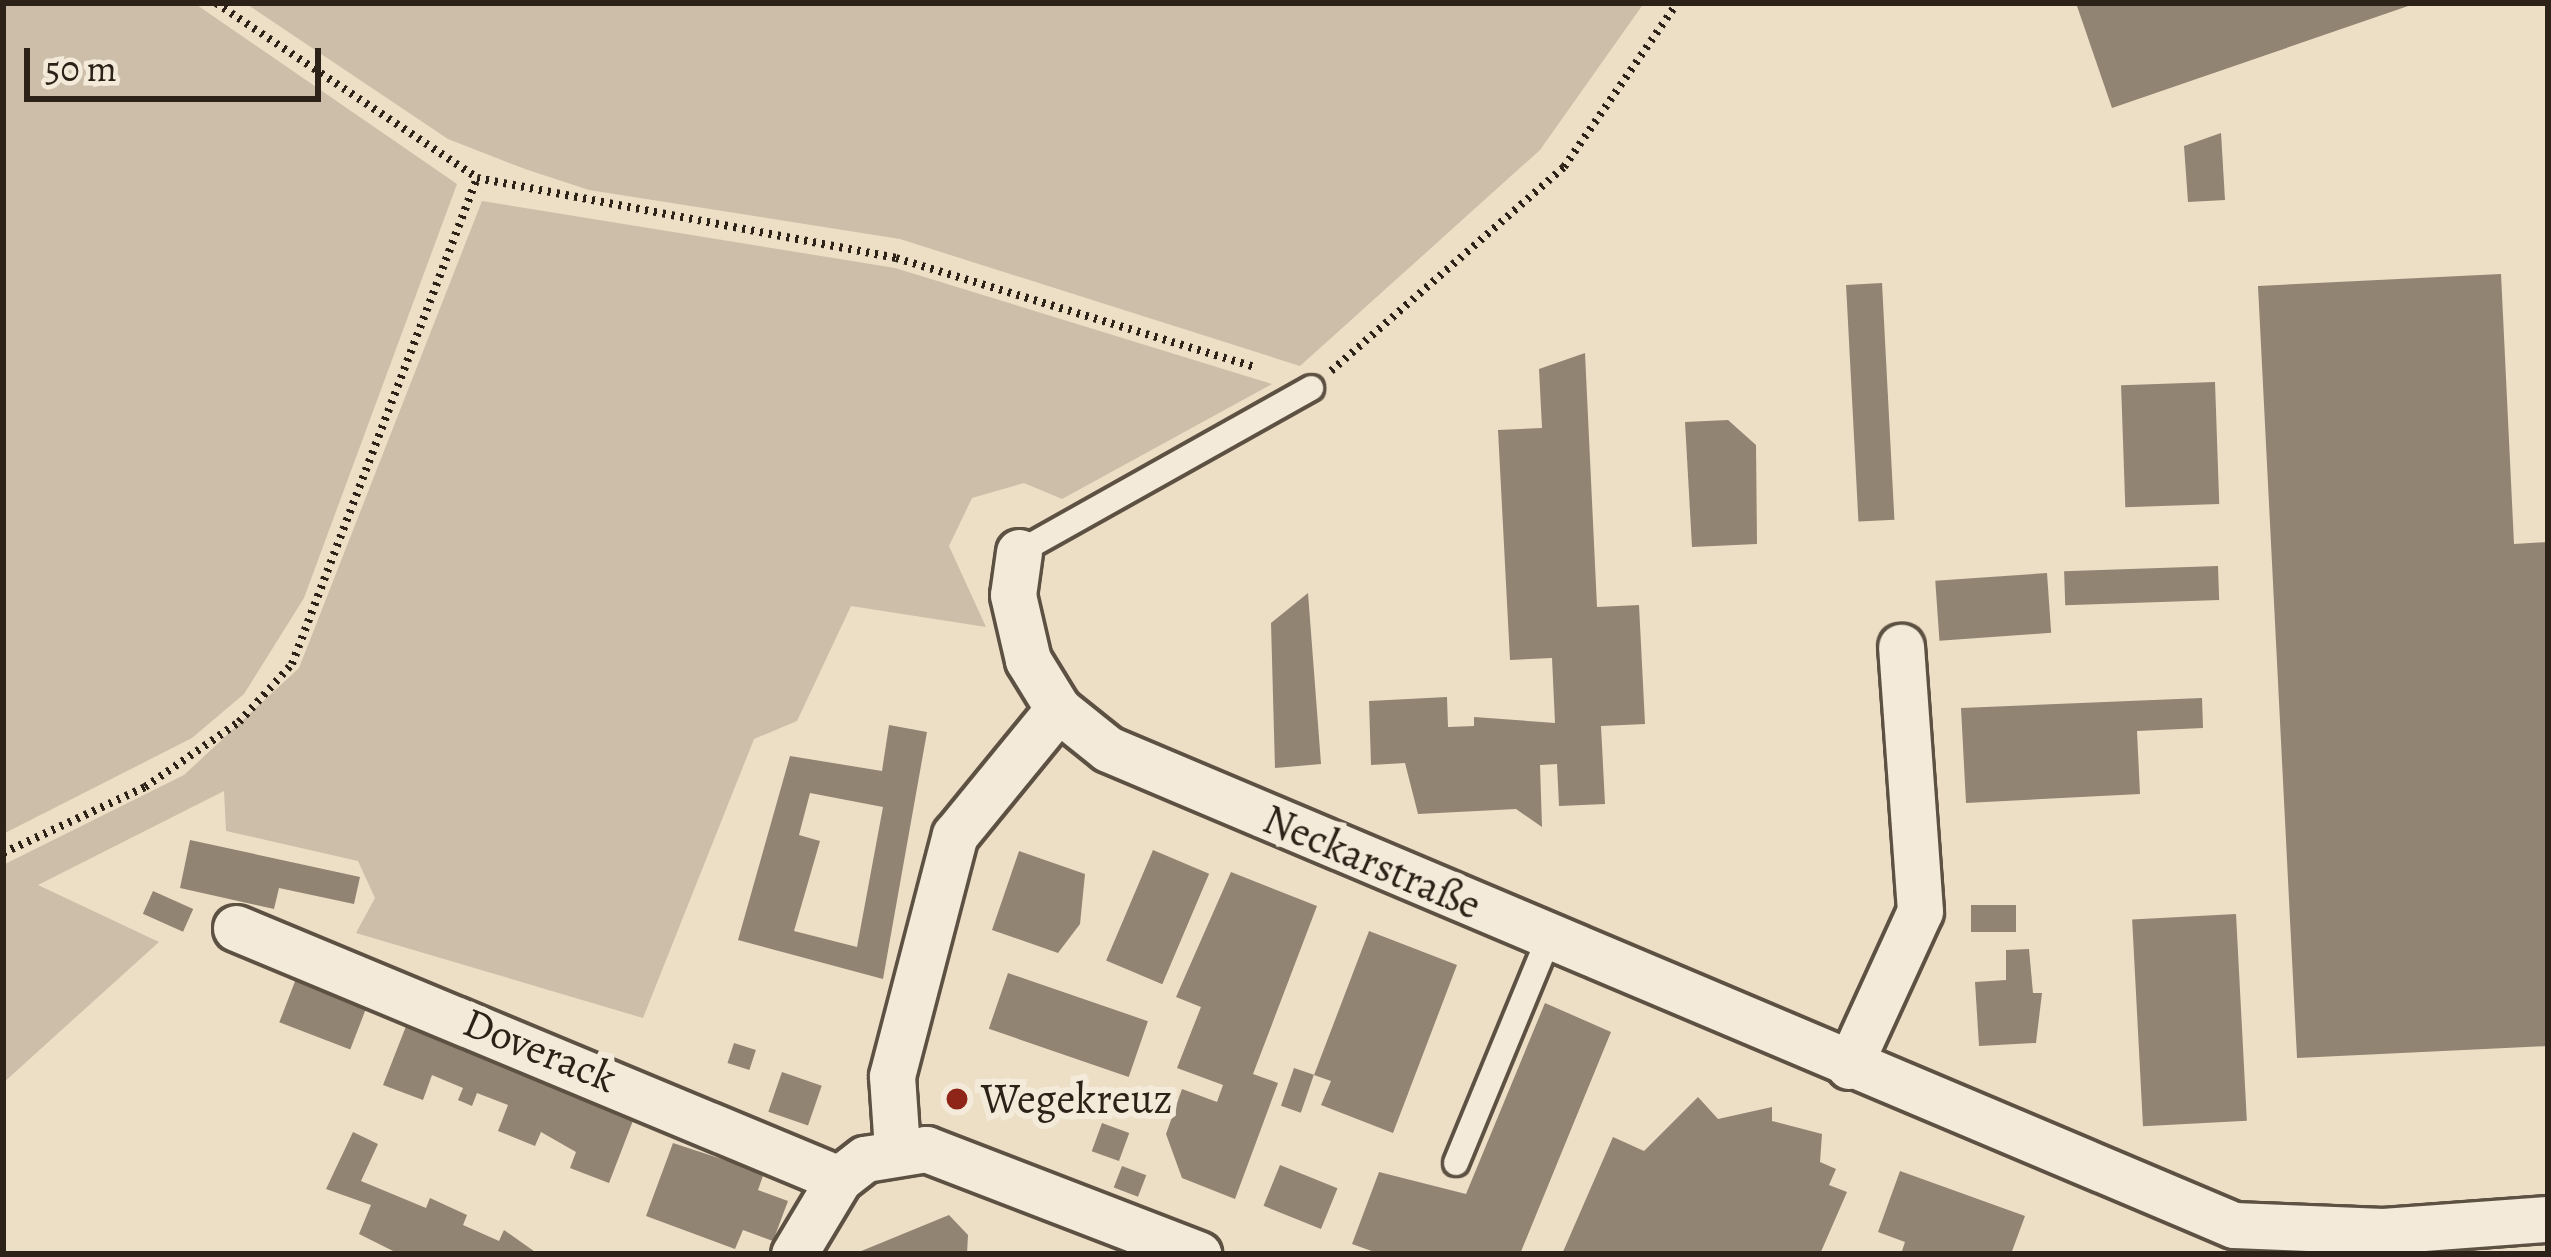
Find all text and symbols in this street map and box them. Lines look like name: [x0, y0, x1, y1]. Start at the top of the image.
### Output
scale bar: [30, 24, 327, 98]
text: 50 m: [45, 44, 117, 93]
street label: Neckarstraße: [1256, 794, 1488, 930]
street label: Doverack: [456, 997, 624, 1103]
place label: Wegekreuz: [981, 1074, 1173, 1124]
marker: Wegekreuz: [944, 1086, 970, 1112]

